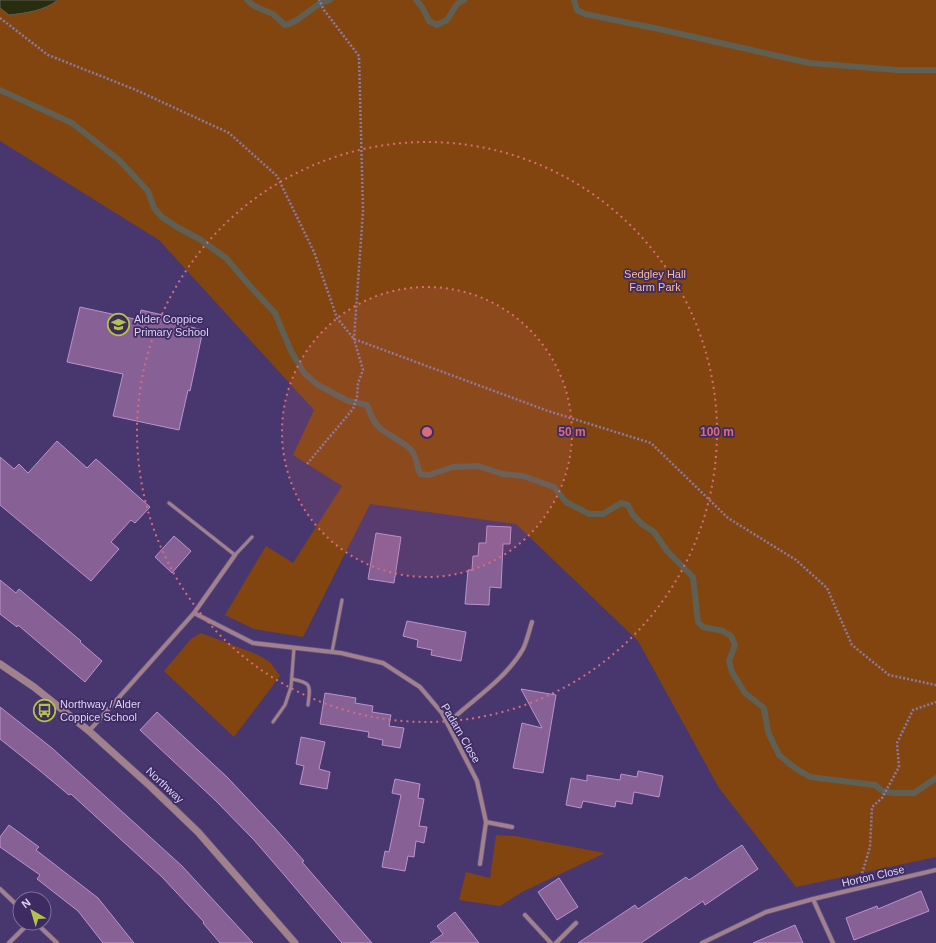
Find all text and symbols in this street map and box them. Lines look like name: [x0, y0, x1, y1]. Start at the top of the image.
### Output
park label: Sedgley Hall Farm Park: [624, 268, 686, 293]
school or university icon: Alder Coppice Primary School: [105, 312, 131, 338]
place label: Alder Coppice Primary School: [134, 313, 209, 338]
centre of rings: [420, 425, 434, 439]
text: 50 m: [558, 425, 586, 439]
text: 100 m: [700, 425, 734, 439]
bus stop icon: Northway / Alder Coppice School: [31, 697, 57, 723]
place label: Northway / Alder Coppice School: [60, 698, 141, 723]
street label: Padarn Close: [439, 701, 483, 765]
street label: Northway: [144, 765, 186, 806]
street label: Horton Close: [840, 863, 906, 889]
north arrow: [12, 891, 52, 931]
text: N: [19, 896, 33, 910]

